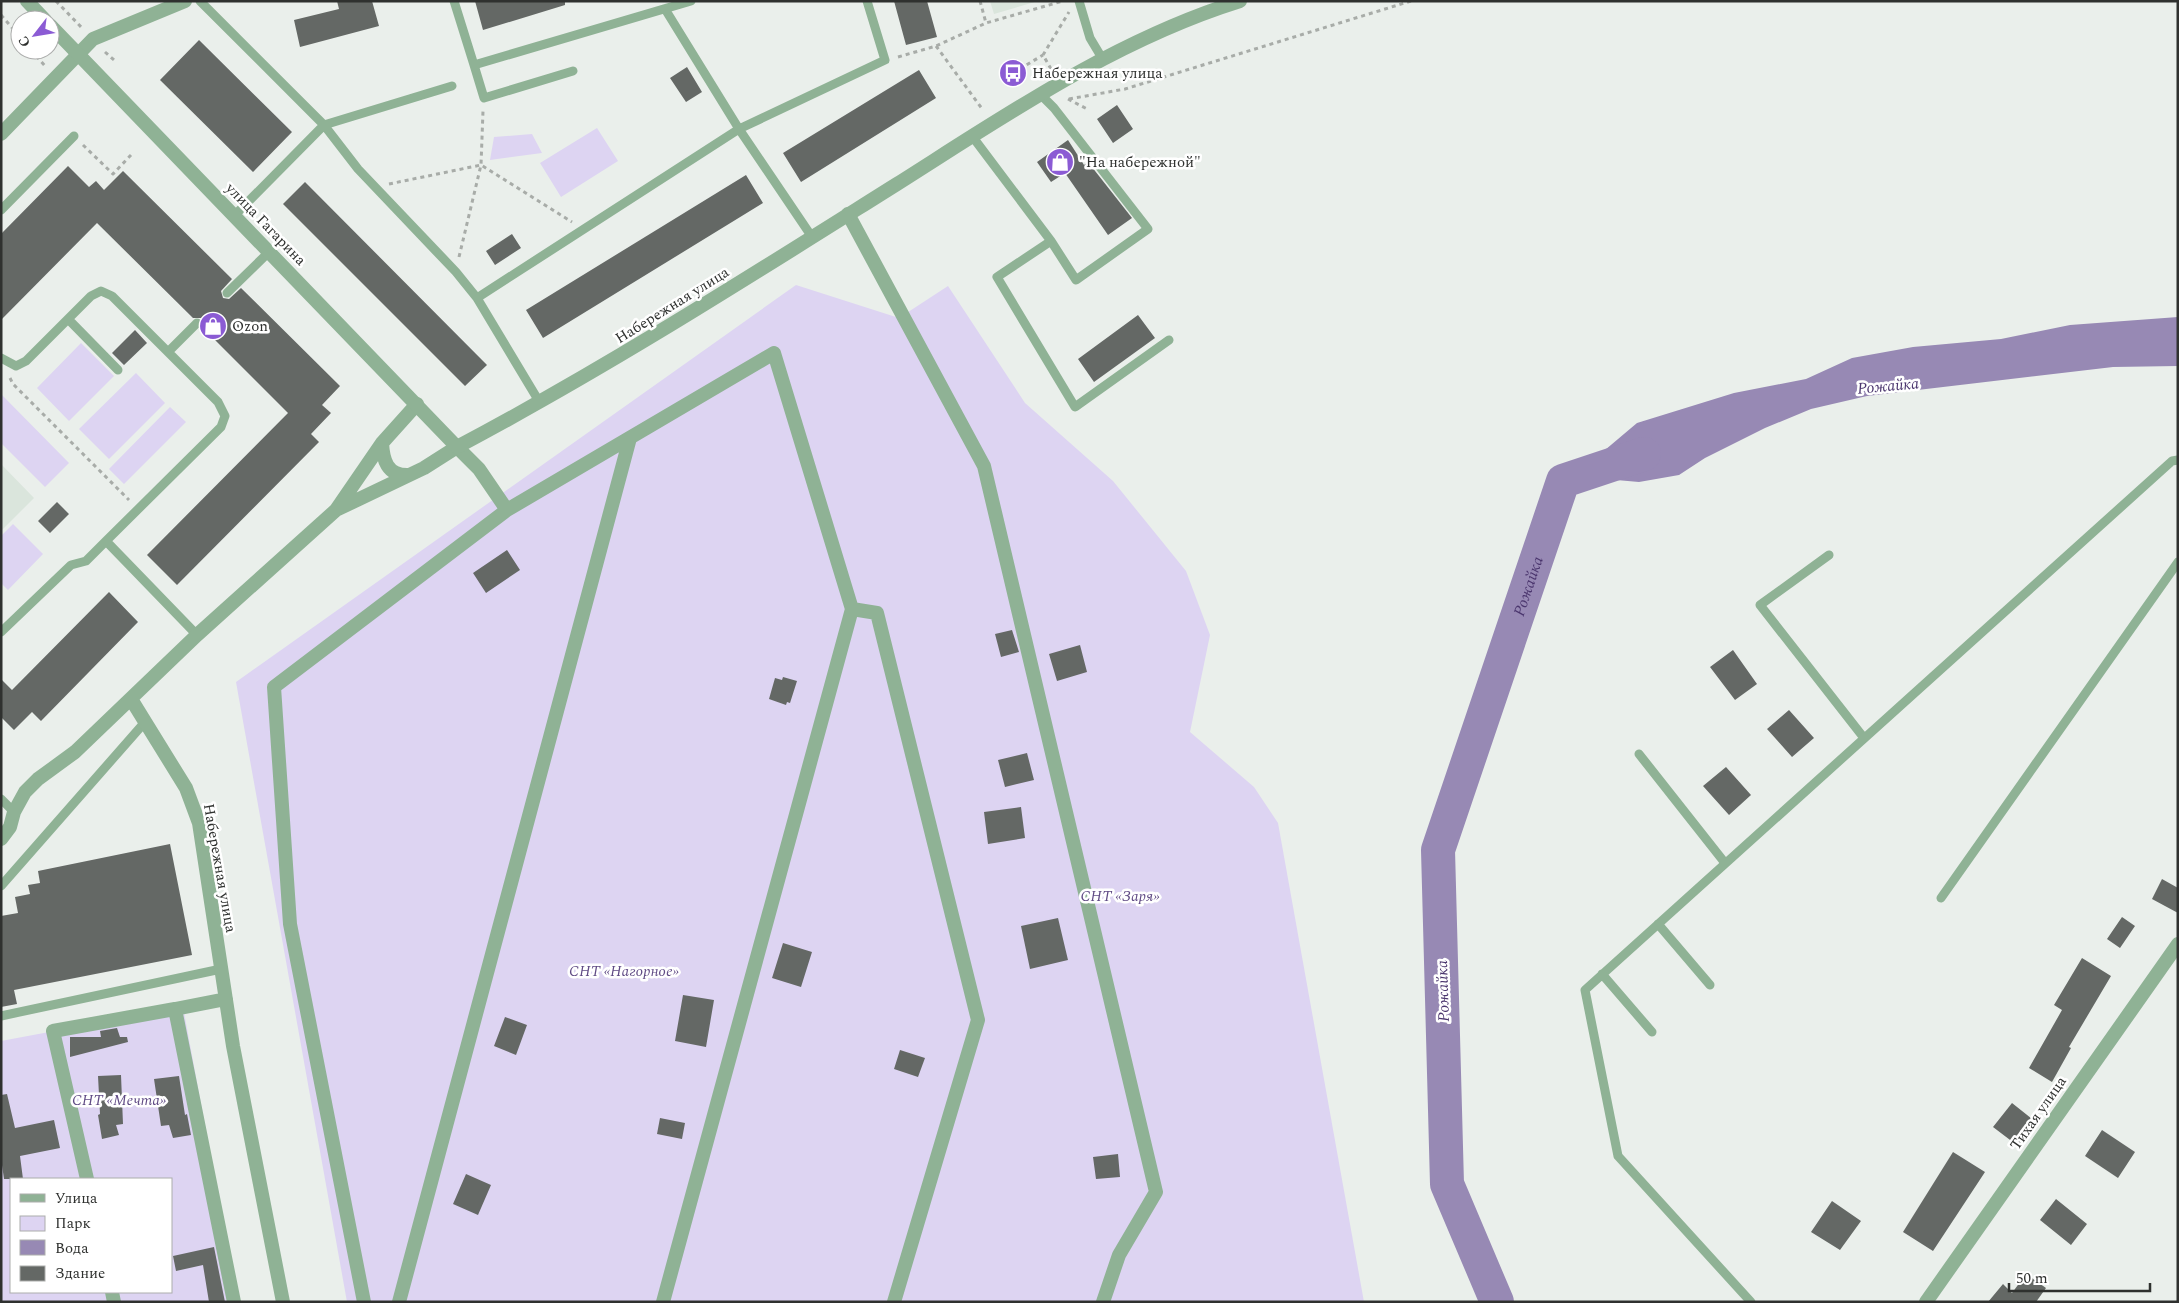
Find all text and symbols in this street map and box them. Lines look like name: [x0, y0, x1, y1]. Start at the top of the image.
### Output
north arrow: [10, 10, 60, 60]
text: С: [13, 32, 36, 51]
bus stop icon: Набережная улица: [998, 58, 1028, 88]
place label: Набережная улица: [1032, 62, 1163, 85]
shop icon: "На набережной": [1045, 147, 1075, 177]
place label: "На набережной": [1079, 151, 1201, 174]
street label: улица Гагарина: [219, 177, 312, 272]
street label: Набережная улица: [611, 261, 734, 350]
shop icon: Ozon: [198, 311, 228, 341]
place label: Ozon: [232, 315, 268, 338]
water label: Рожайка: [1856, 371, 1920, 401]
water label: Рожайка: [1507, 553, 1550, 619]
street label: Набережная улица: [197, 802, 242, 935]
park label: СНТ «Заря»: [1081, 885, 1160, 908]
park label: СНТ «Нагорное»: [569, 960, 680, 983]
water label: Рожайка: [1430, 960, 1456, 1022]
street label: Тихая улица: [2004, 1071, 2073, 1155]
park label: СНТ «Мечта»: [72, 1089, 167, 1112]
legend: [10, 1178, 172, 1293]
text: Улица: [55, 1187, 98, 1210]
text: Парк: [55, 1212, 91, 1235]
text: Вода: [55, 1237, 89, 1260]
scale bar: [2009, 1260, 2150, 1292]
text: Здание: [55, 1262, 105, 1285]
text: 50 m: [2016, 1267, 2048, 1290]

